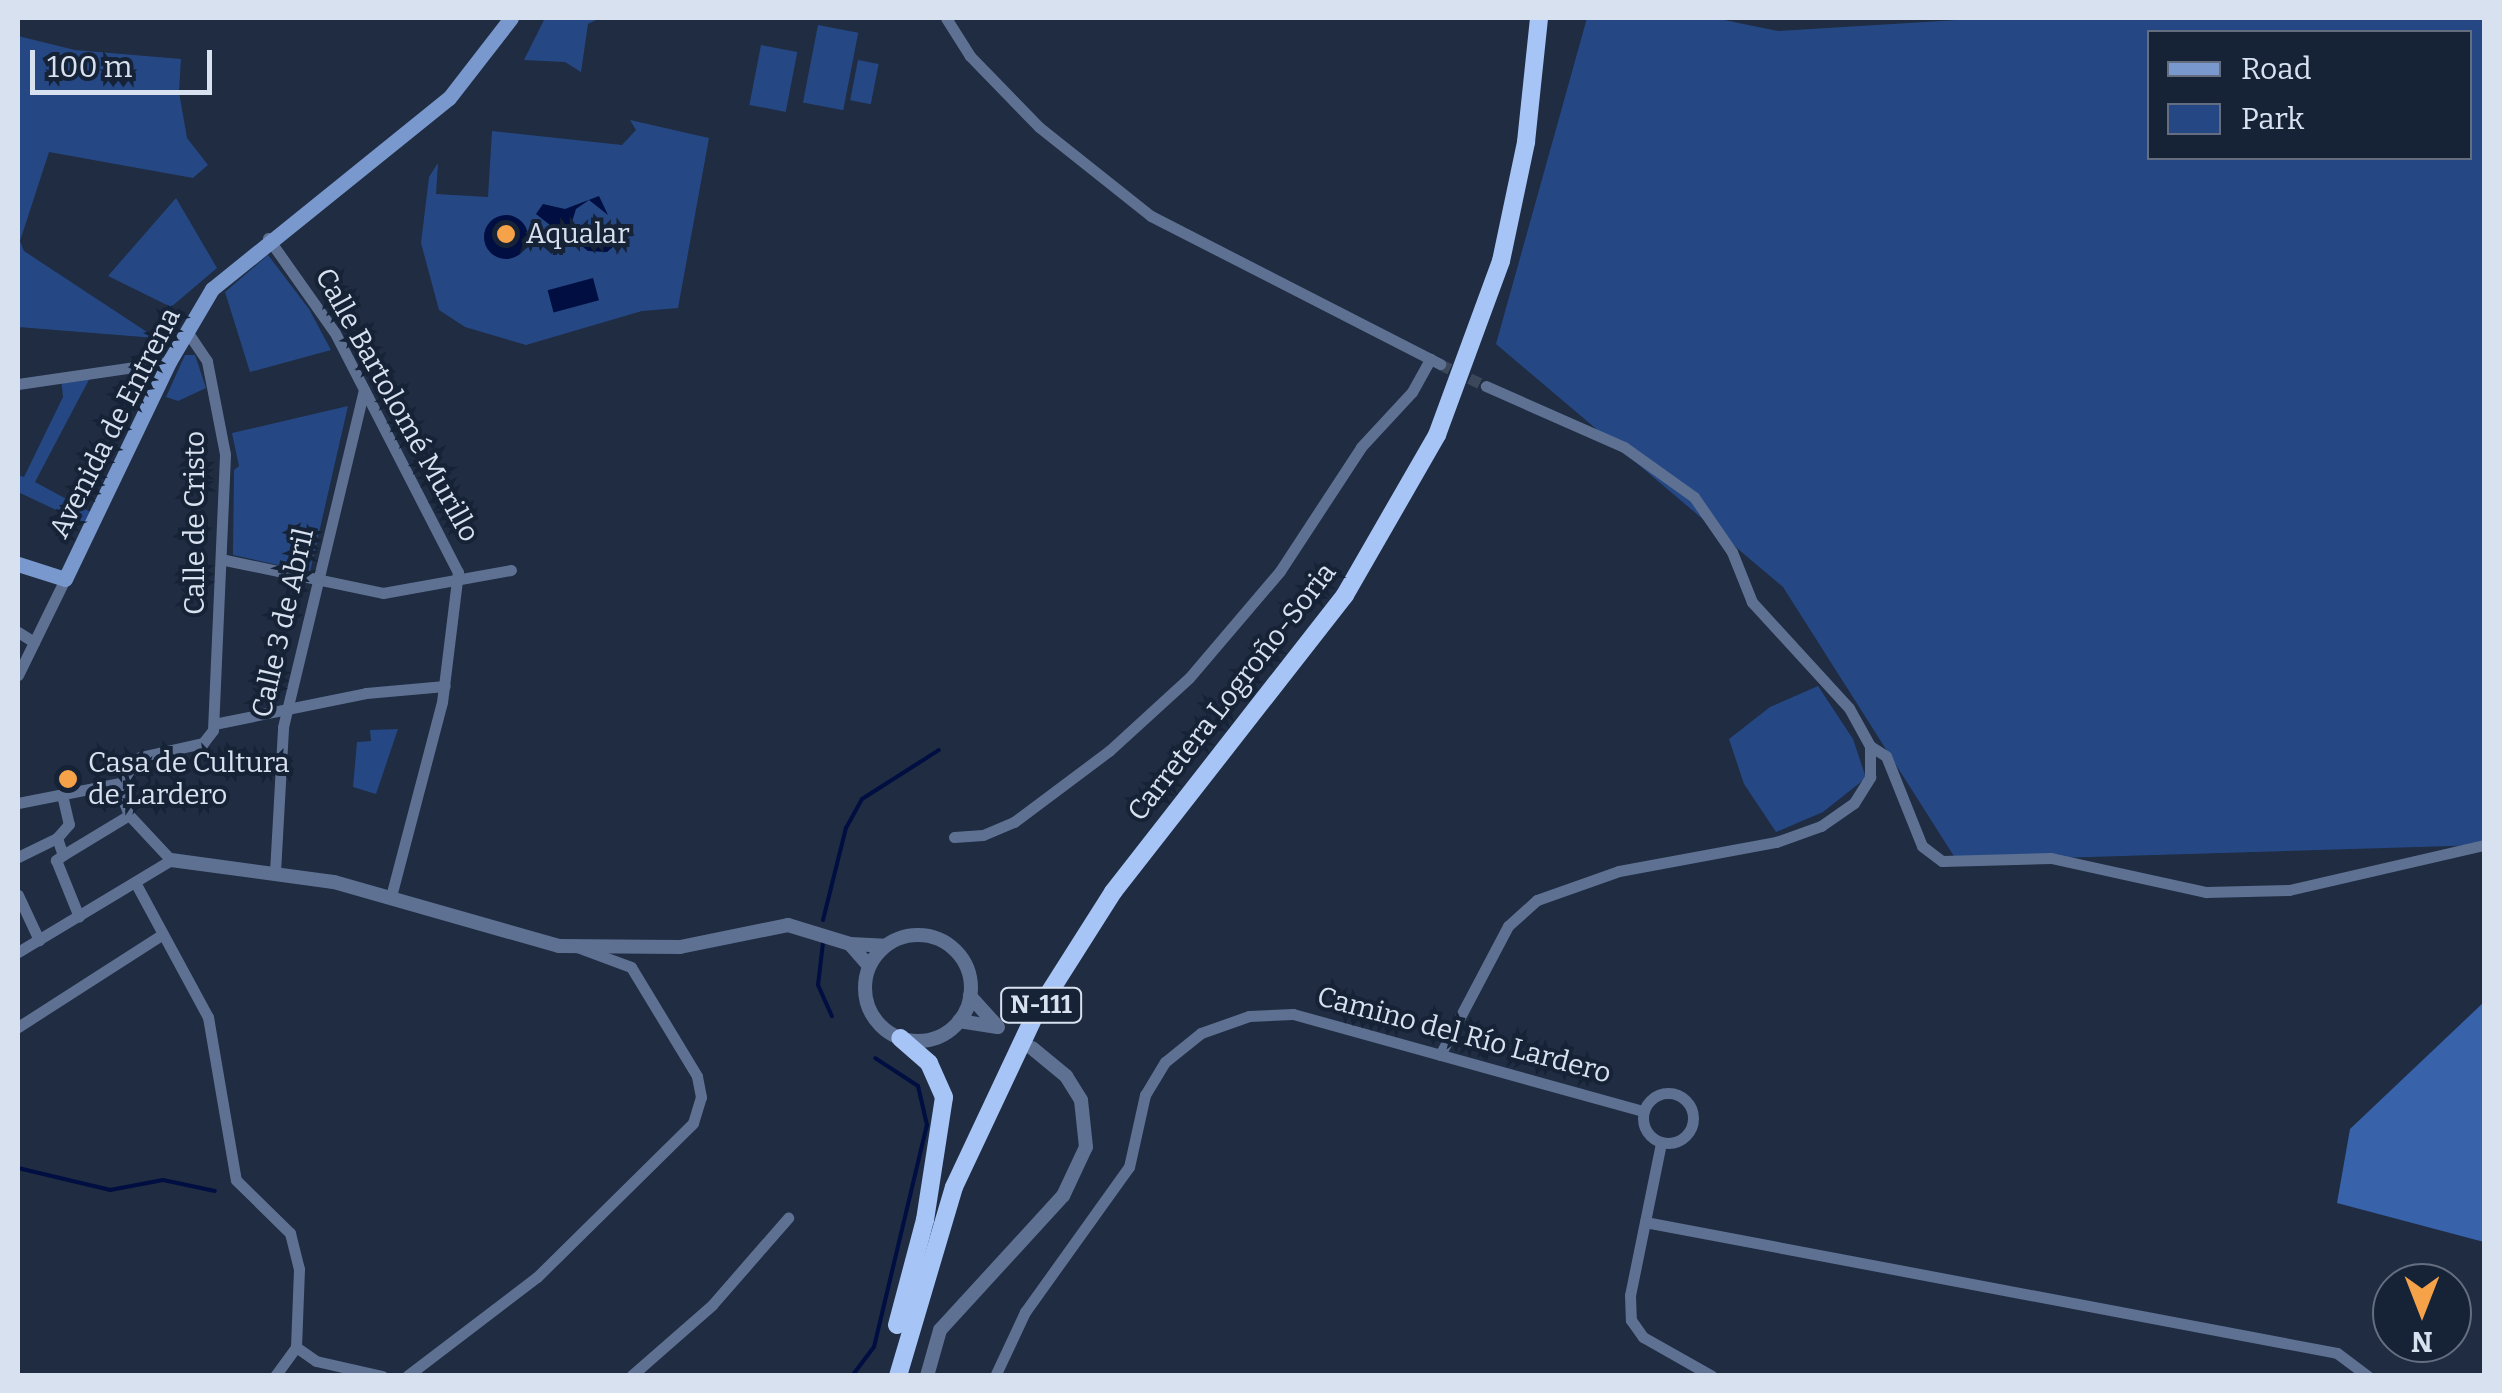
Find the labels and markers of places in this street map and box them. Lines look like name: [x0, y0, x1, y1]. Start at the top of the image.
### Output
place label: Aqualar: [526, 217, 630, 251]
marker: Aqualar: [495, 223, 517, 245]
place label: Casa de Cultura de Lardero: [88, 746, 290, 812]
marker: Casa de Cultura de Lardero: [57, 768, 79, 790]

